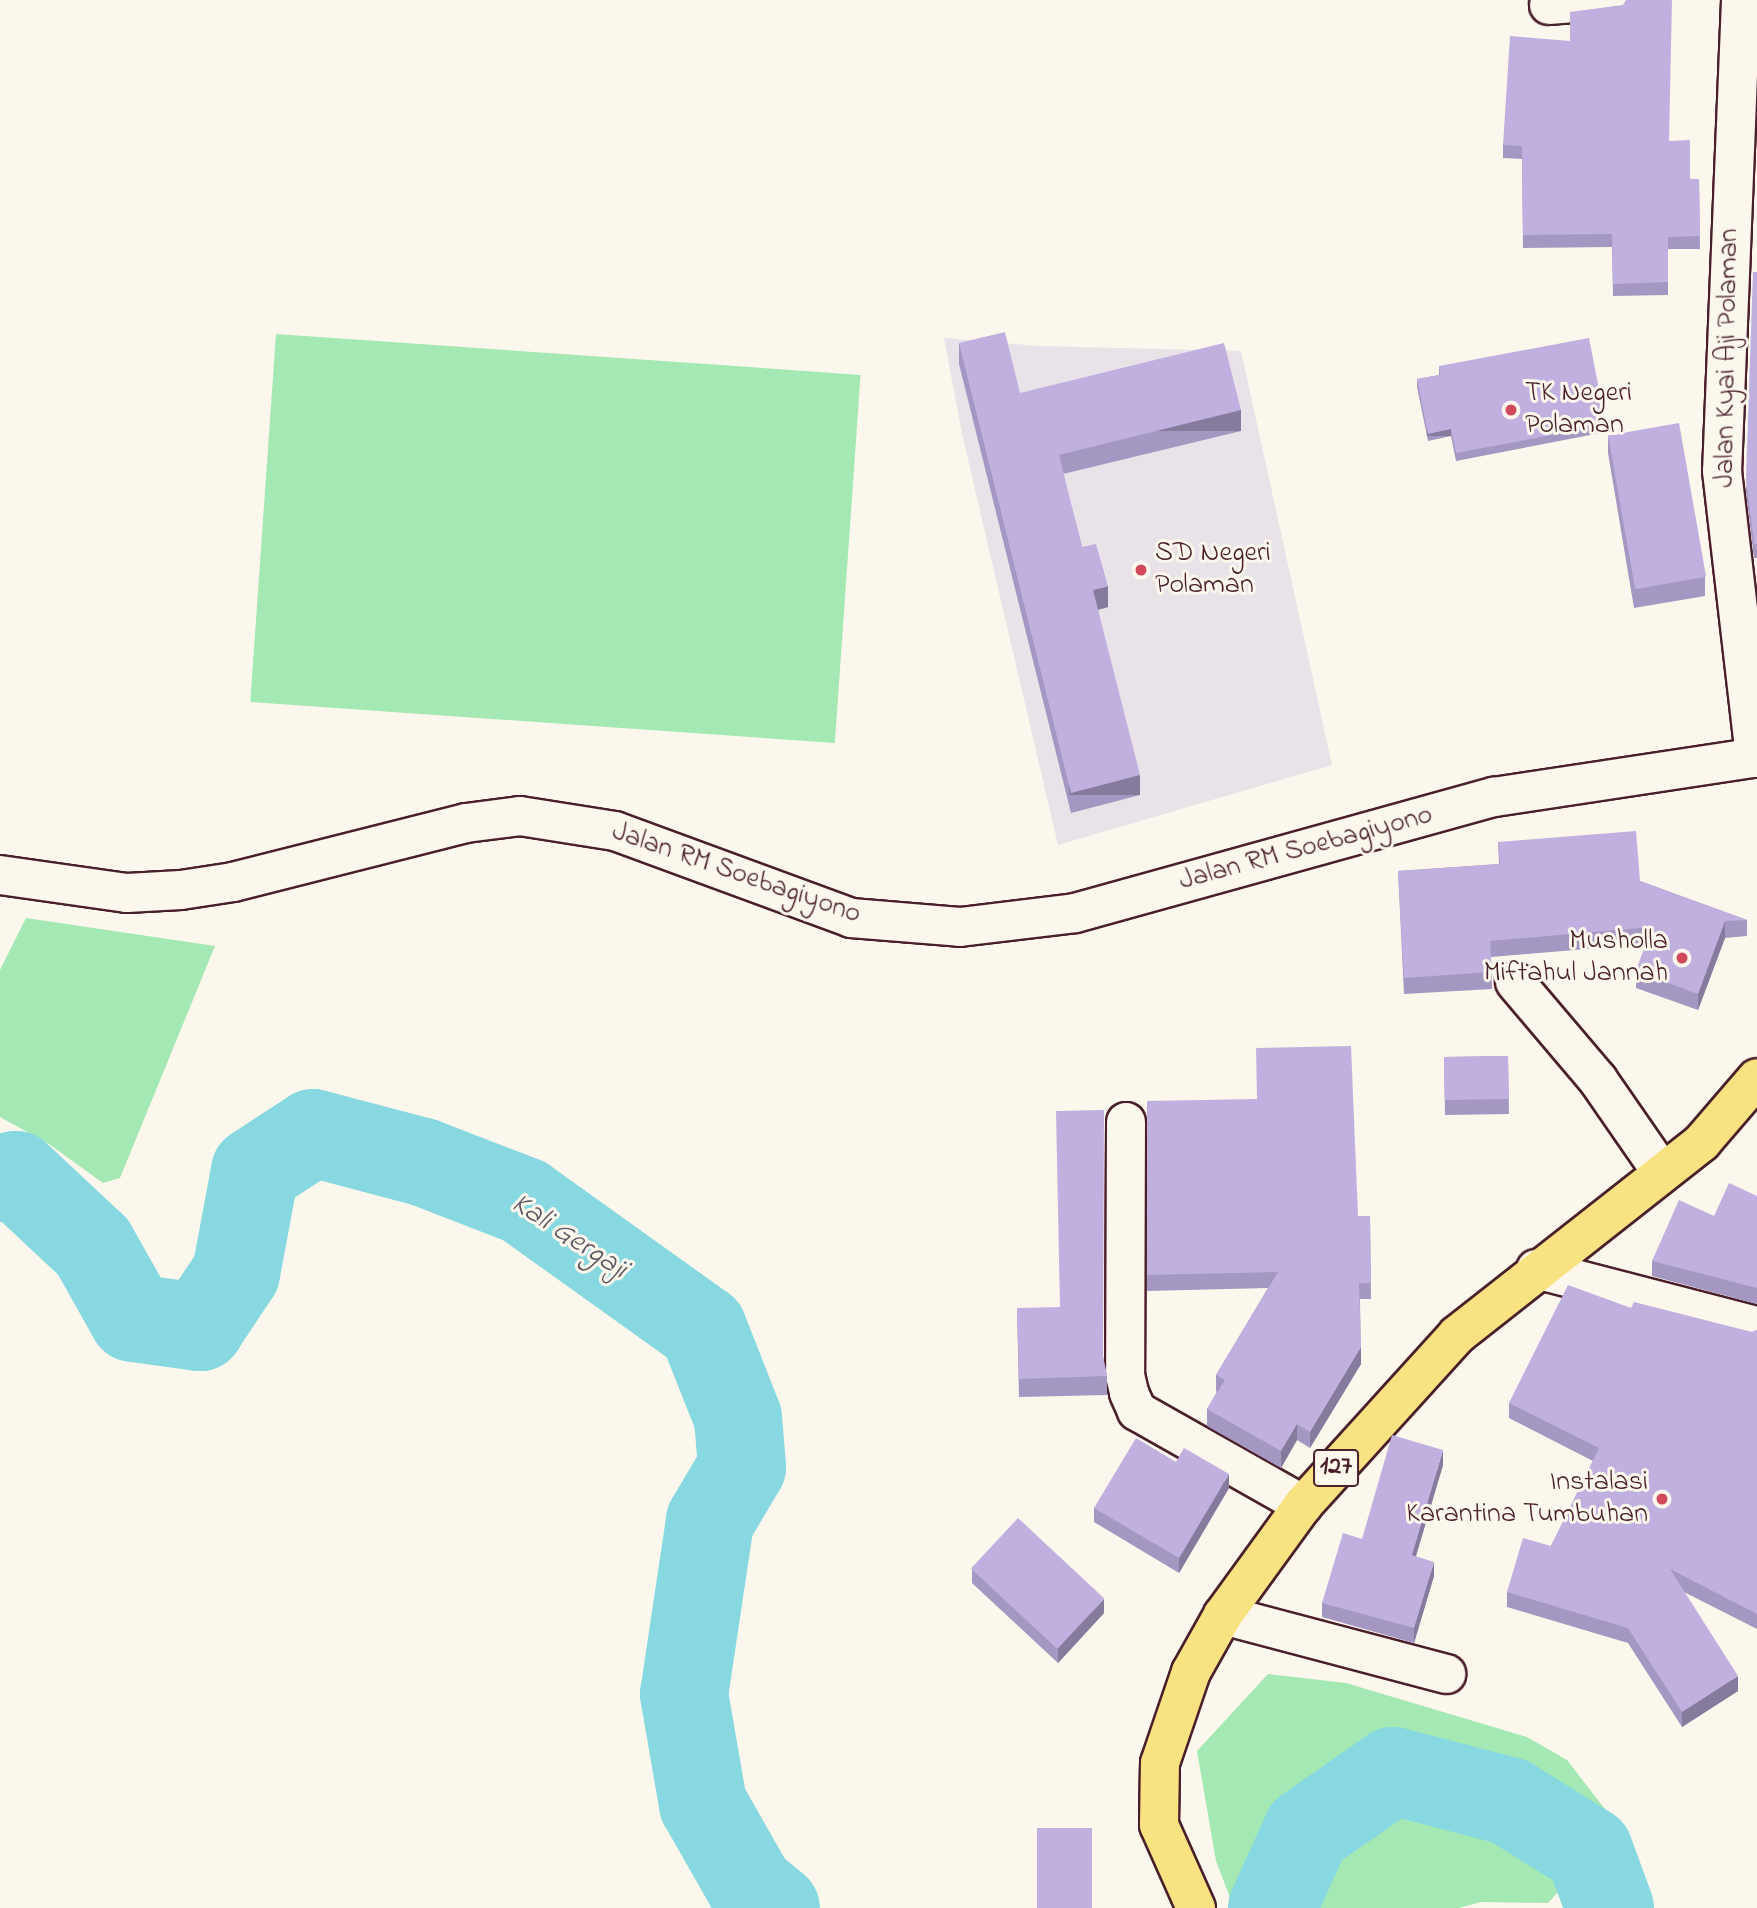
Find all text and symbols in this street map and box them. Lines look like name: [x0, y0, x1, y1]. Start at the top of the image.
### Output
street label: Jalan Kyai Aji Polaman: [1709, 228, 1747, 488]
place label: TK Negeri Polaman: [1525, 377, 1632, 443]
marker: TK Negeri Polaman: [1503, 402, 1519, 418]
place label: SD Negeri Polaman: [1155, 537, 1271, 603]
marker: SD Negeri Polaman: [1133, 562, 1149, 578]
street label: Jalan RM Soebagiyono: [1176, 799, 1436, 899]
street label: Jalan RM Soebagiyono: [607, 816, 865, 932]
place label: Musholla Miftahul Jannah: [1484, 925, 1668, 991]
marker: Musholla Miftahul Jannah: [1674, 950, 1690, 966]
water label: Kali Gergaji: [504, 1186, 634, 1288]
road number: 127: [1312, 1446, 1360, 1490]
place label: Instalasi Karantina Tumbuhan: [1406, 1466, 1648, 1532]
marker: Instalasi Karantina Tumbuhan: [1654, 1491, 1670, 1507]

